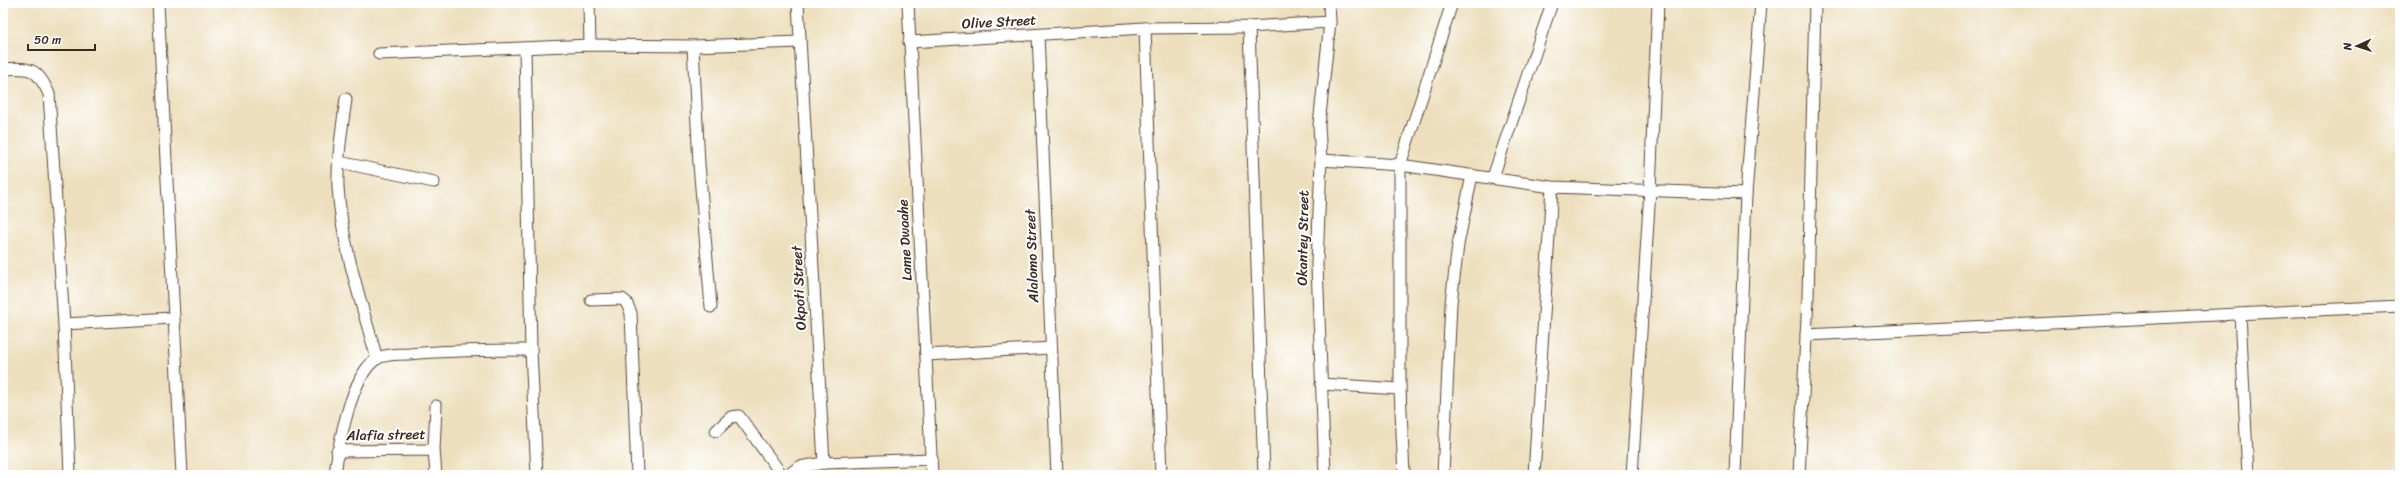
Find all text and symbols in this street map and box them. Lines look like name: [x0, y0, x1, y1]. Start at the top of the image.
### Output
street label: Olive Street: [961, 8, 1037, 36]
scale bar: [28, 26, 95, 52]
north arrow: [2337, 26, 2377, 66]
text: 50 m: [34, 29, 61, 51]
text: N: [2338, 42, 2357, 52]
street label: Okantey Street: [1290, 190, 1316, 286]
street label: Lame Dwaahe: [890, 199, 920, 281]
street label: Alalomo Street: [1018, 208, 1046, 304]
street label: Okpoti Street: [784, 244, 814, 331]
street label: Alafia street: [345, 422, 426, 448]

